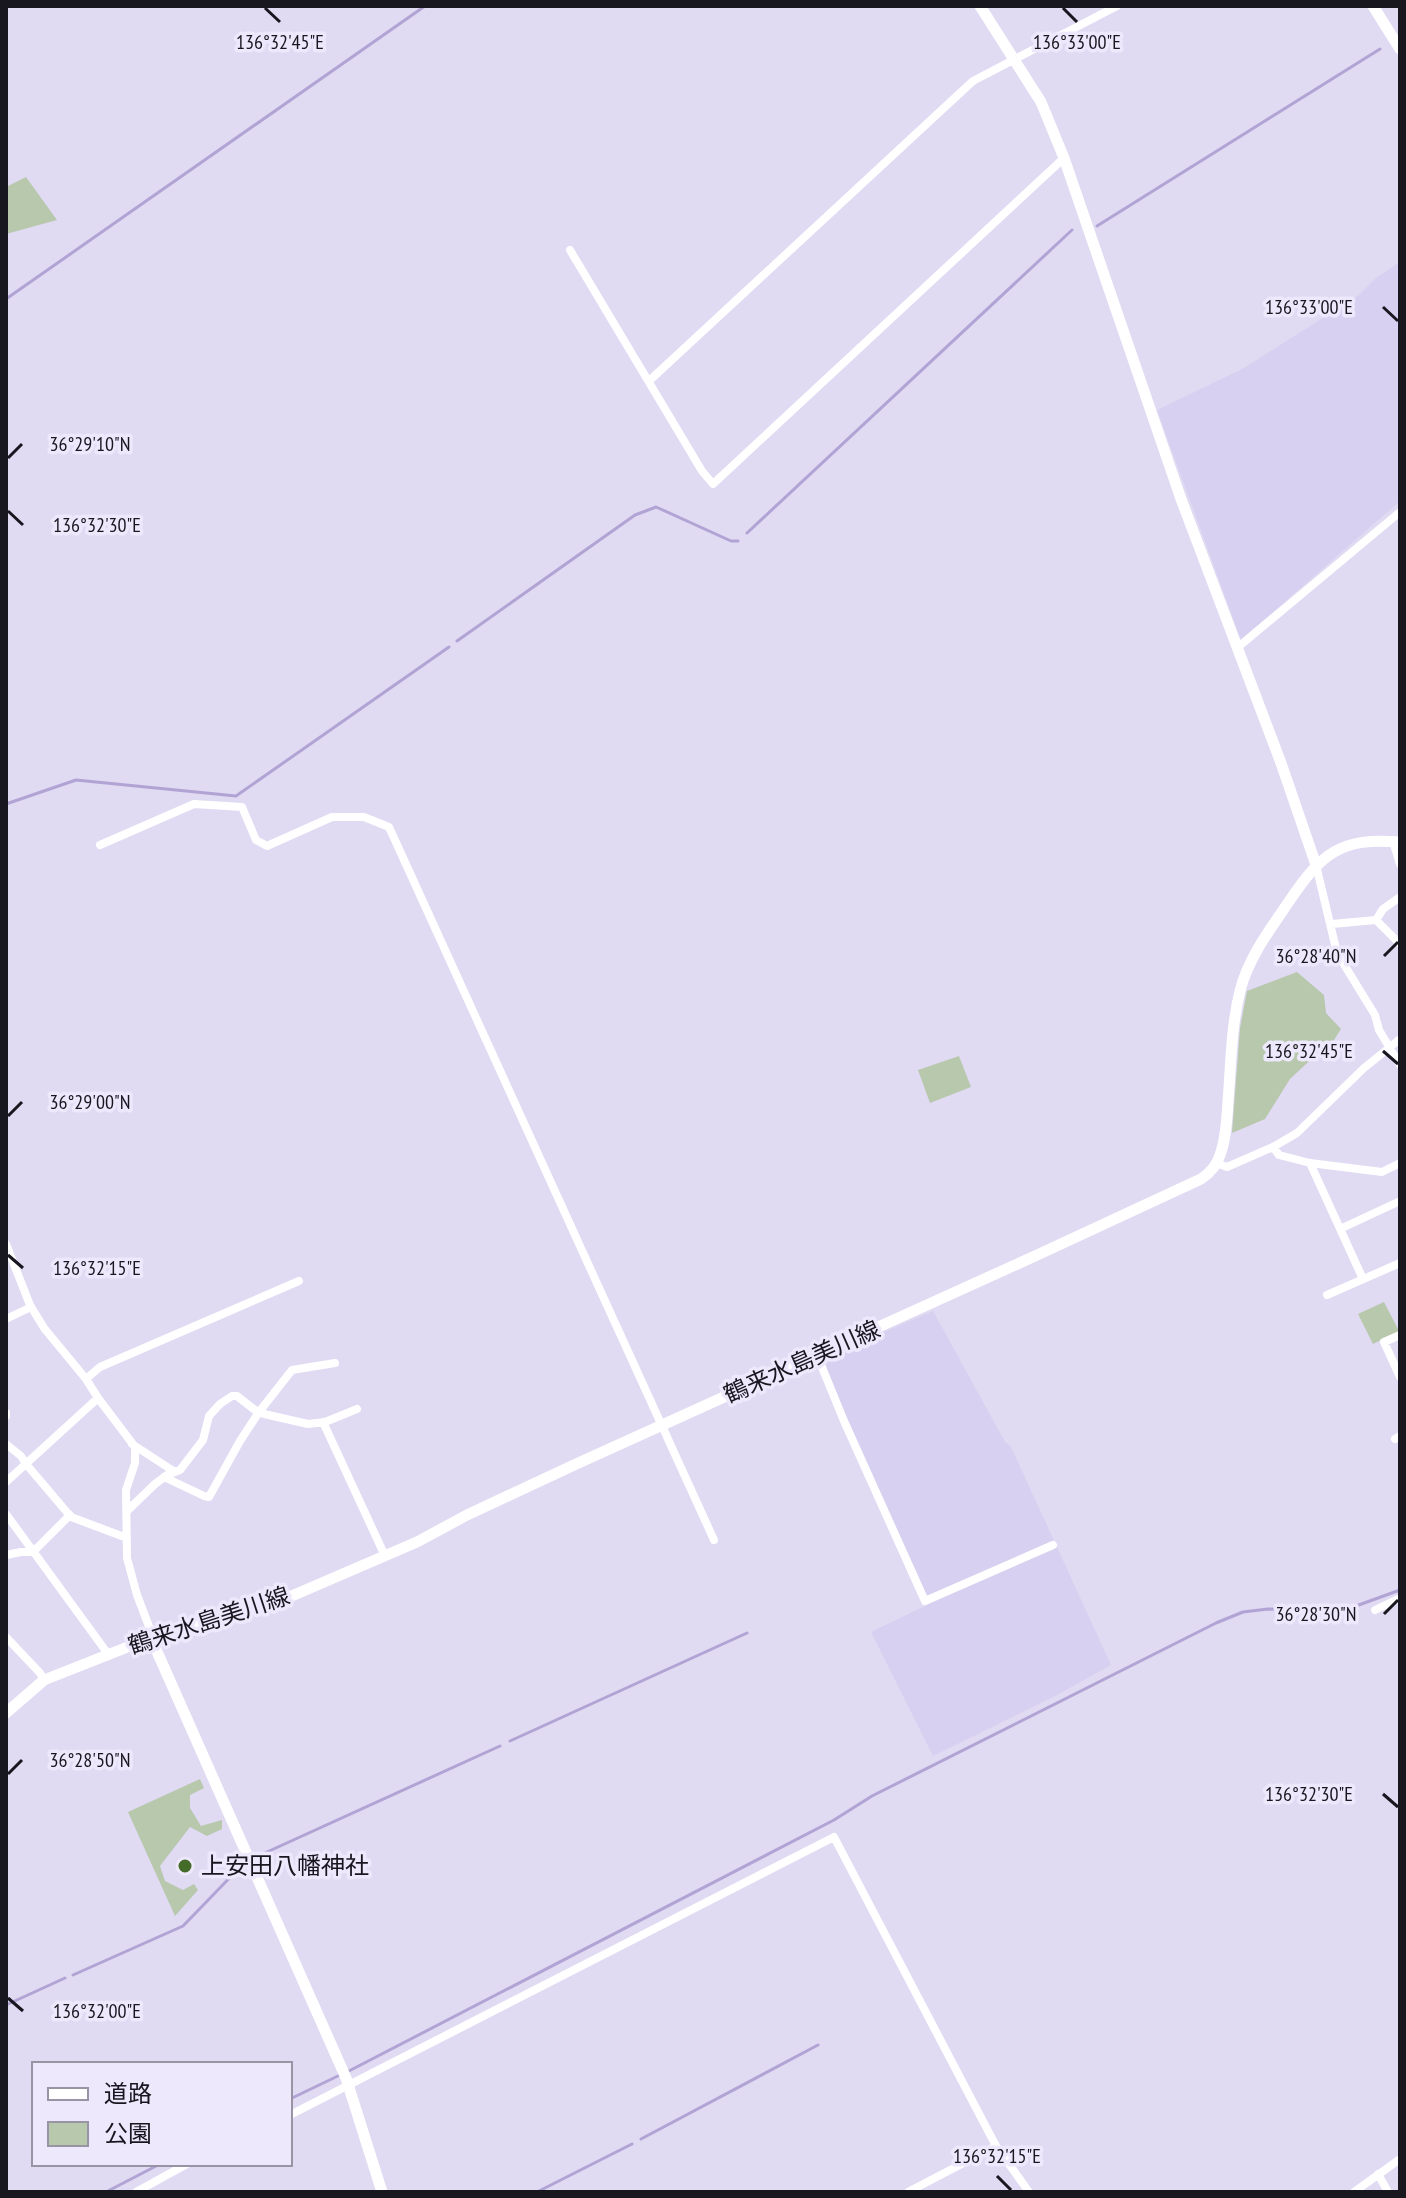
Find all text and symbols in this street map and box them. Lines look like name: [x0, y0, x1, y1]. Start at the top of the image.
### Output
text: 136°32'45"E: [236, 29, 324, 55]
text: 136°33'00"E: [1033, 29, 1121, 55]
text: 136°33'00"E: [1265, 294, 1353, 320]
text: 36°29'10"N: [50, 431, 130, 457]
text: 136°32'30"E: [53, 512, 141, 538]
text: 36°28'40"N: [1276, 943, 1356, 969]
text: 136°32'45"E: [1265, 1038, 1353, 1064]
text: 36°29'00"N: [50, 1089, 130, 1115]
text: 136°32'15"E: [53, 1255, 141, 1281]
street label: 鶴来水島美川線: [719, 1313, 885, 1410]
street label: 鶴来水島美川線: [124, 1580, 294, 1661]
text: 36°28'30"N: [1276, 1601, 1356, 1627]
text: 36°28'50"N: [50, 1747, 130, 1773]
text: 136°32'30"E: [1265, 1781, 1353, 1807]
place label: 上安田八幡神社: [201, 1850, 369, 1881]
marker: 上安田八幡神社: [176, 1857, 194, 1875]
text: 136°32'00"E: [53, 1998, 141, 2024]
legend: [32, 2062, 292, 2166]
text: 道路: [104, 2078, 152, 2109]
text: 公園: [104, 2118, 152, 2149]
text: 136°32'15"E: [953, 2143, 1041, 2169]

